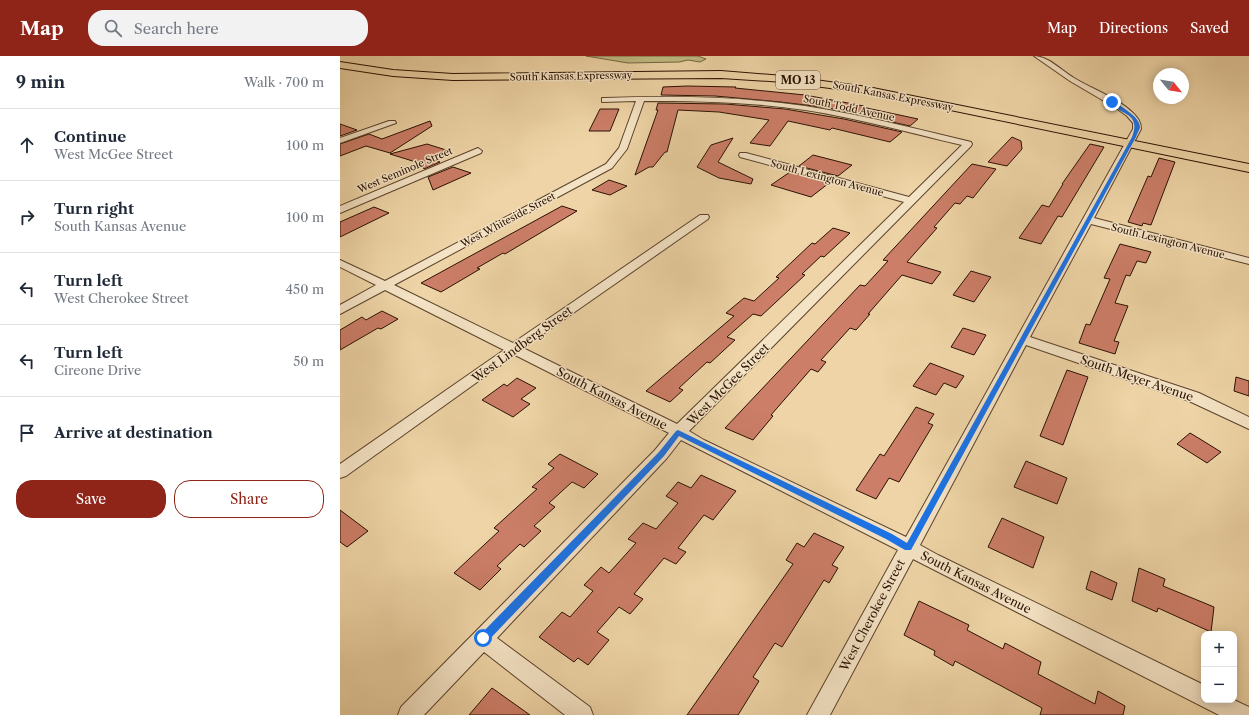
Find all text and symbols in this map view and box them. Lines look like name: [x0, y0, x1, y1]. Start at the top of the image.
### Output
search box: [88, 10, 368, 46]
text: Map: [20, 17, 64, 40]
icon: search: [102, 17, 124, 39]
text: Search here: [134, 19, 219, 38]
text: Map: [1047, 19, 1077, 37]
text: Directions: [1099, 19, 1168, 37]
text: Saved: [1190, 19, 1229, 37]
street label: South Kansas Expressway: [510, 68, 633, 84]
north arrow: [1153, 68, 1189, 104]
road number: MO 13: [776, 71, 820, 89]
text: 9 min: [16, 72, 65, 92]
text: Walk · 700 m: [244, 74, 324, 90]
street label: South Kansas Expressway: [832, 78, 955, 114]
street label: South Todd Avenue: [802, 92, 896, 124]
route end: [1103, 93, 1121, 111]
text: Continue: [54, 127, 126, 146]
icon: ahead: [16, 134, 38, 156]
text: 100 m: [286, 137, 324, 153]
street label: West Seminole Street: [355, 144, 455, 196]
text: West McGee Street: [54, 146, 173, 162]
street label: South Lexington Avenue: [769, 157, 885, 199]
street label: West Whiteside Street: [457, 189, 558, 251]
text: Turn right: [54, 199, 134, 218]
icon: right: [16, 206, 38, 228]
text: 100 m: [286, 209, 324, 225]
text: South Kansas Avenue: [54, 218, 186, 234]
street label: South Lexington Avenue: [1110, 221, 1227, 262]
text: Turn left: [54, 271, 123, 290]
icon: left: [16, 278, 38, 300]
text: 450 m: [286, 281, 324, 297]
text: West Cherokee Street: [54, 290, 189, 306]
street label: West Lindberg Street: [468, 302, 576, 386]
street label: West McGee Street: [683, 339, 773, 429]
text: Turn left: [54, 343, 123, 362]
icon: left: [16, 350, 38, 372]
street label: South Meyer Avenue: [1079, 352, 1196, 404]
text: 50 m: [293, 353, 324, 369]
text: Cireone Drive: [54, 362, 141, 378]
street label: South Kansas Avenue: [554, 364, 670, 433]
icon: arrive: [16, 422, 38, 444]
text: Arrive at destination: [54, 423, 213, 442]
button: Save: [16, 480, 166, 518]
button: Share: [174, 480, 324, 518]
street label: South Kansas Avenue: [918, 548, 1034, 617]
street label: West Cherokee Street: [836, 556, 908, 674]
route start: [474, 629, 492, 647]
map controls: [1201, 631, 1237, 703]
button: +: [1201, 631, 1237, 667]
button: −: [1201, 667, 1237, 703]

